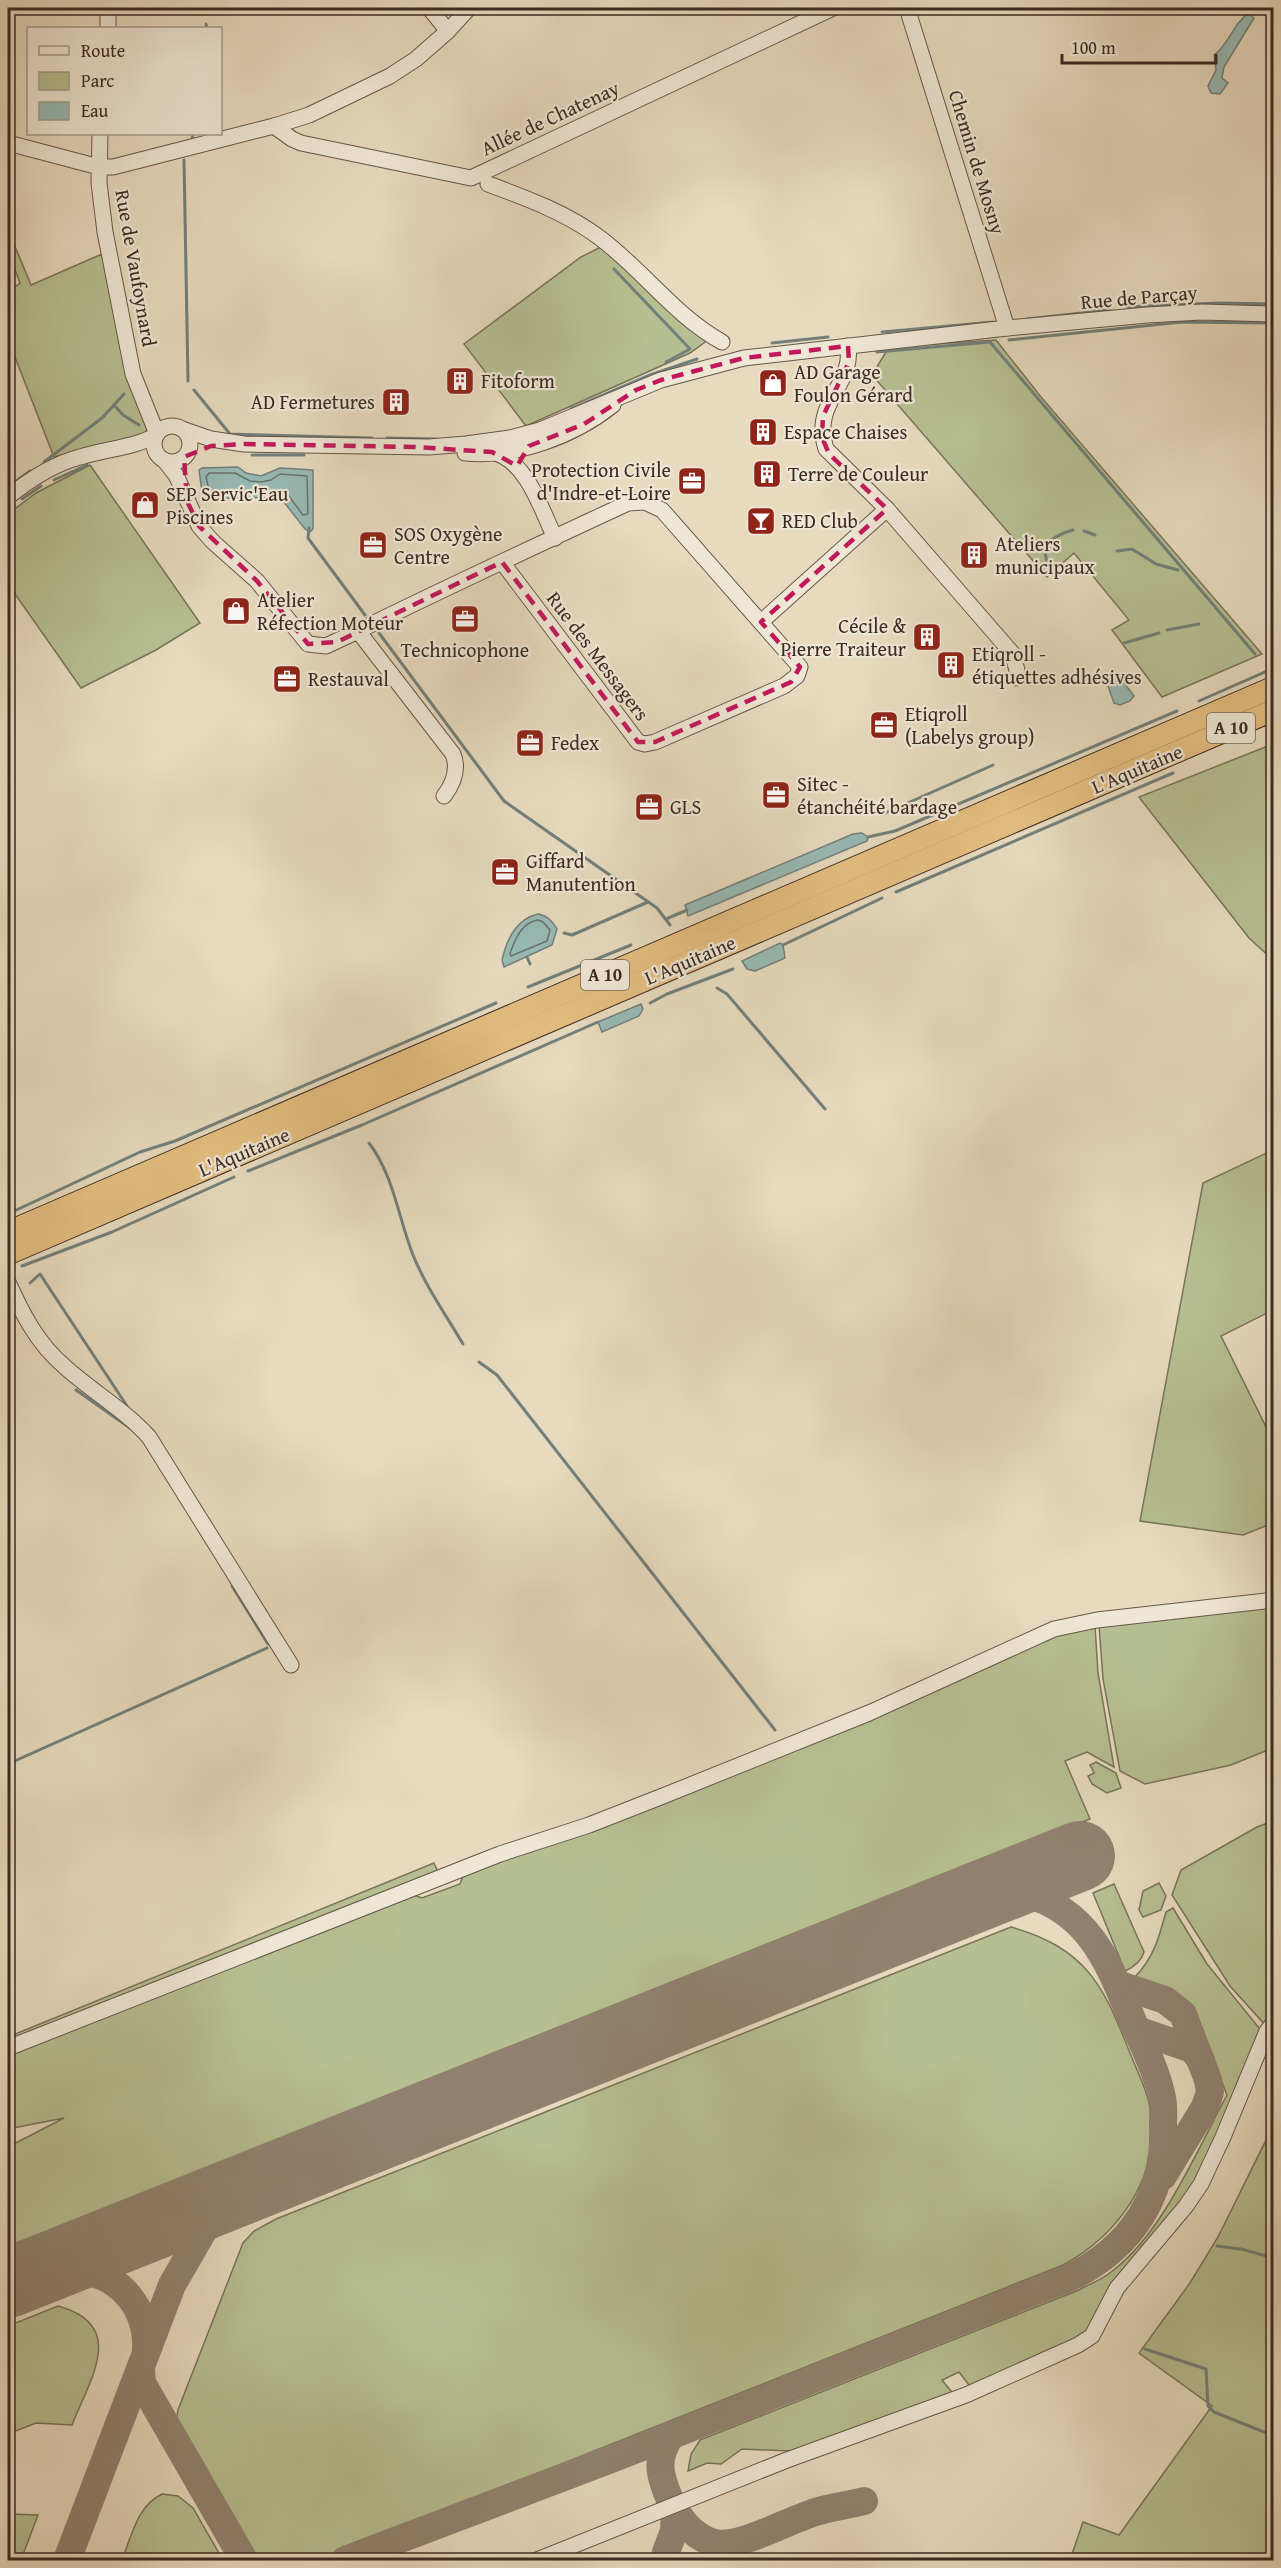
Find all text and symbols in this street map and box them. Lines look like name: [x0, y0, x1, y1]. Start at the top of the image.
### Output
legend: [27, 27, 222, 135]
scale bar: [1062, 27, 1216, 65]
text: 100 m: [1071, 34, 1116, 61]
text: Route: [81, 37, 125, 64]
text: Parc: [81, 67, 114, 94]
street label: Allée de Chatenay: [476, 73, 624, 162]
street label: Chemin de Mosny: [942, 86, 1013, 237]
text: Eau: [81, 97, 109, 124]
street label: Rue de Vaufoynard: [108, 187, 165, 349]
street label: Rue de Parçay: [1079, 277, 1199, 316]
place label: AD Garage Foulon Gérard: [794, 357, 913, 409]
building icon: Fitoform: [444, 365, 476, 397]
place label: Fitoform: [481, 366, 556, 395]
shop icon: AD Garage Foulon Gérard: [757, 367, 789, 399]
building icon: AD Fermetures: [380, 386, 412, 418]
place label: AD Fermetures: [251, 387, 375, 416]
building icon: Espace Chaises: [747, 416, 779, 448]
place label: Espace Chaises: [784, 417, 907, 446]
place label: Protection Civile d'Indre-et-Loire: [531, 455, 671, 507]
building icon: Terre de Couleur: [751, 458, 783, 490]
place label: Terre de Couleur: [788, 459, 928, 488]
office icon: Protection Civile d'Indre-et-Loire: [676, 465, 708, 497]
place label: SEP Servic'Eau Piscines: [166, 479, 289, 531]
shop icon: SEP Servic'Eau Piscines: [129, 489, 161, 521]
bar icon: RED Club: [745, 505, 777, 537]
place label: RED Club: [782, 506, 858, 535]
place label: SOS Oxygène Centre: [394, 519, 502, 571]
office icon: SOS Oxygène Centre: [357, 529, 389, 561]
place label: Ateliers municipaux: [995, 529, 1096, 581]
building icon: Ateliers municipaux: [958, 539, 990, 571]
place label: Atelier Réfection Moteur: [257, 585, 403, 637]
street label: Rue des Messagers: [540, 585, 657, 726]
shop icon: Atelier Réfection Moteur: [220, 595, 252, 627]
office icon: Technicophone: [449, 603, 481, 635]
place label: Cécile & Pierre Traiteur: [780, 611, 906, 663]
building icon: Cécile & Pierre Traiteur: [911, 621, 943, 653]
place label: Technicophone: [401, 635, 529, 664]
place label: Etiqroll - étiquettes adhésives: [972, 639, 1142, 691]
building icon: Etiqroll - étiquettes adhésives: [935, 649, 967, 681]
office icon: Restauval: [271, 663, 303, 695]
place label: Restauval: [308, 664, 389, 693]
place label: Etiqroll (Labelys group): [905, 699, 1034, 751]
office icon: Etiqroll (Labelys group): [868, 709, 900, 741]
road number: A 10: [1207, 713, 1255, 743]
office icon: Fedex: [514, 727, 546, 759]
place label: Fedex: [551, 728, 600, 757]
street label: L'Aquitaine: [1087, 736, 1187, 801]
place label: Sitec - étanchéité bardage: [797, 769, 957, 821]
office icon: Sitec - étanchéité bardage: [760, 779, 792, 811]
office icon: GLS: [633, 791, 665, 823]
place label: GLS: [670, 792, 701, 821]
place label: Giffard Manutention: [526, 846, 636, 898]
office icon: Giffard Manutention: [489, 856, 521, 888]
street label: L'Aquitaine: [640, 927, 740, 992]
road number: A 10: [581, 960, 629, 990]
street label: L'Aquitaine: [194, 1119, 294, 1184]

